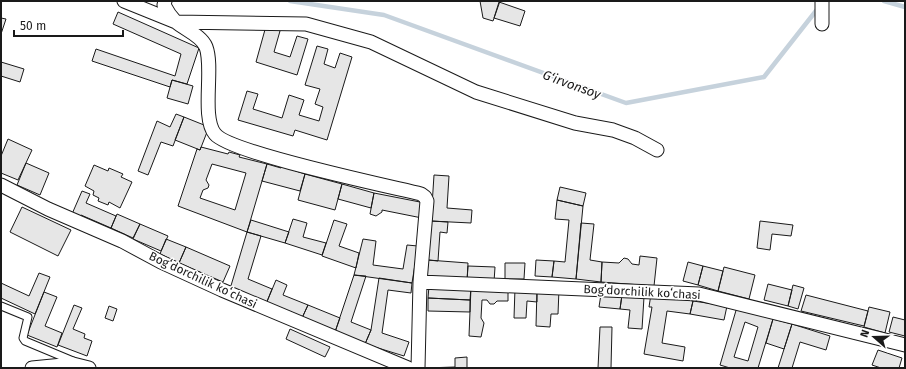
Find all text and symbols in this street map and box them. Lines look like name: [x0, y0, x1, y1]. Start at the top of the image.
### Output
scale bar: [14, 12, 123, 38]
text: 50 m: [20, 19, 46, 33]
water label: G‘irvonsoy: [541, 67, 603, 102]
street label: Bogʻdorchilik koʻchasi: [147, 248, 260, 311]
street label: Bogʻdorchilik koʻchasi: [583, 281, 701, 302]
north arrow: [854, 317, 894, 357]
text: N: [858, 328, 872, 339]

